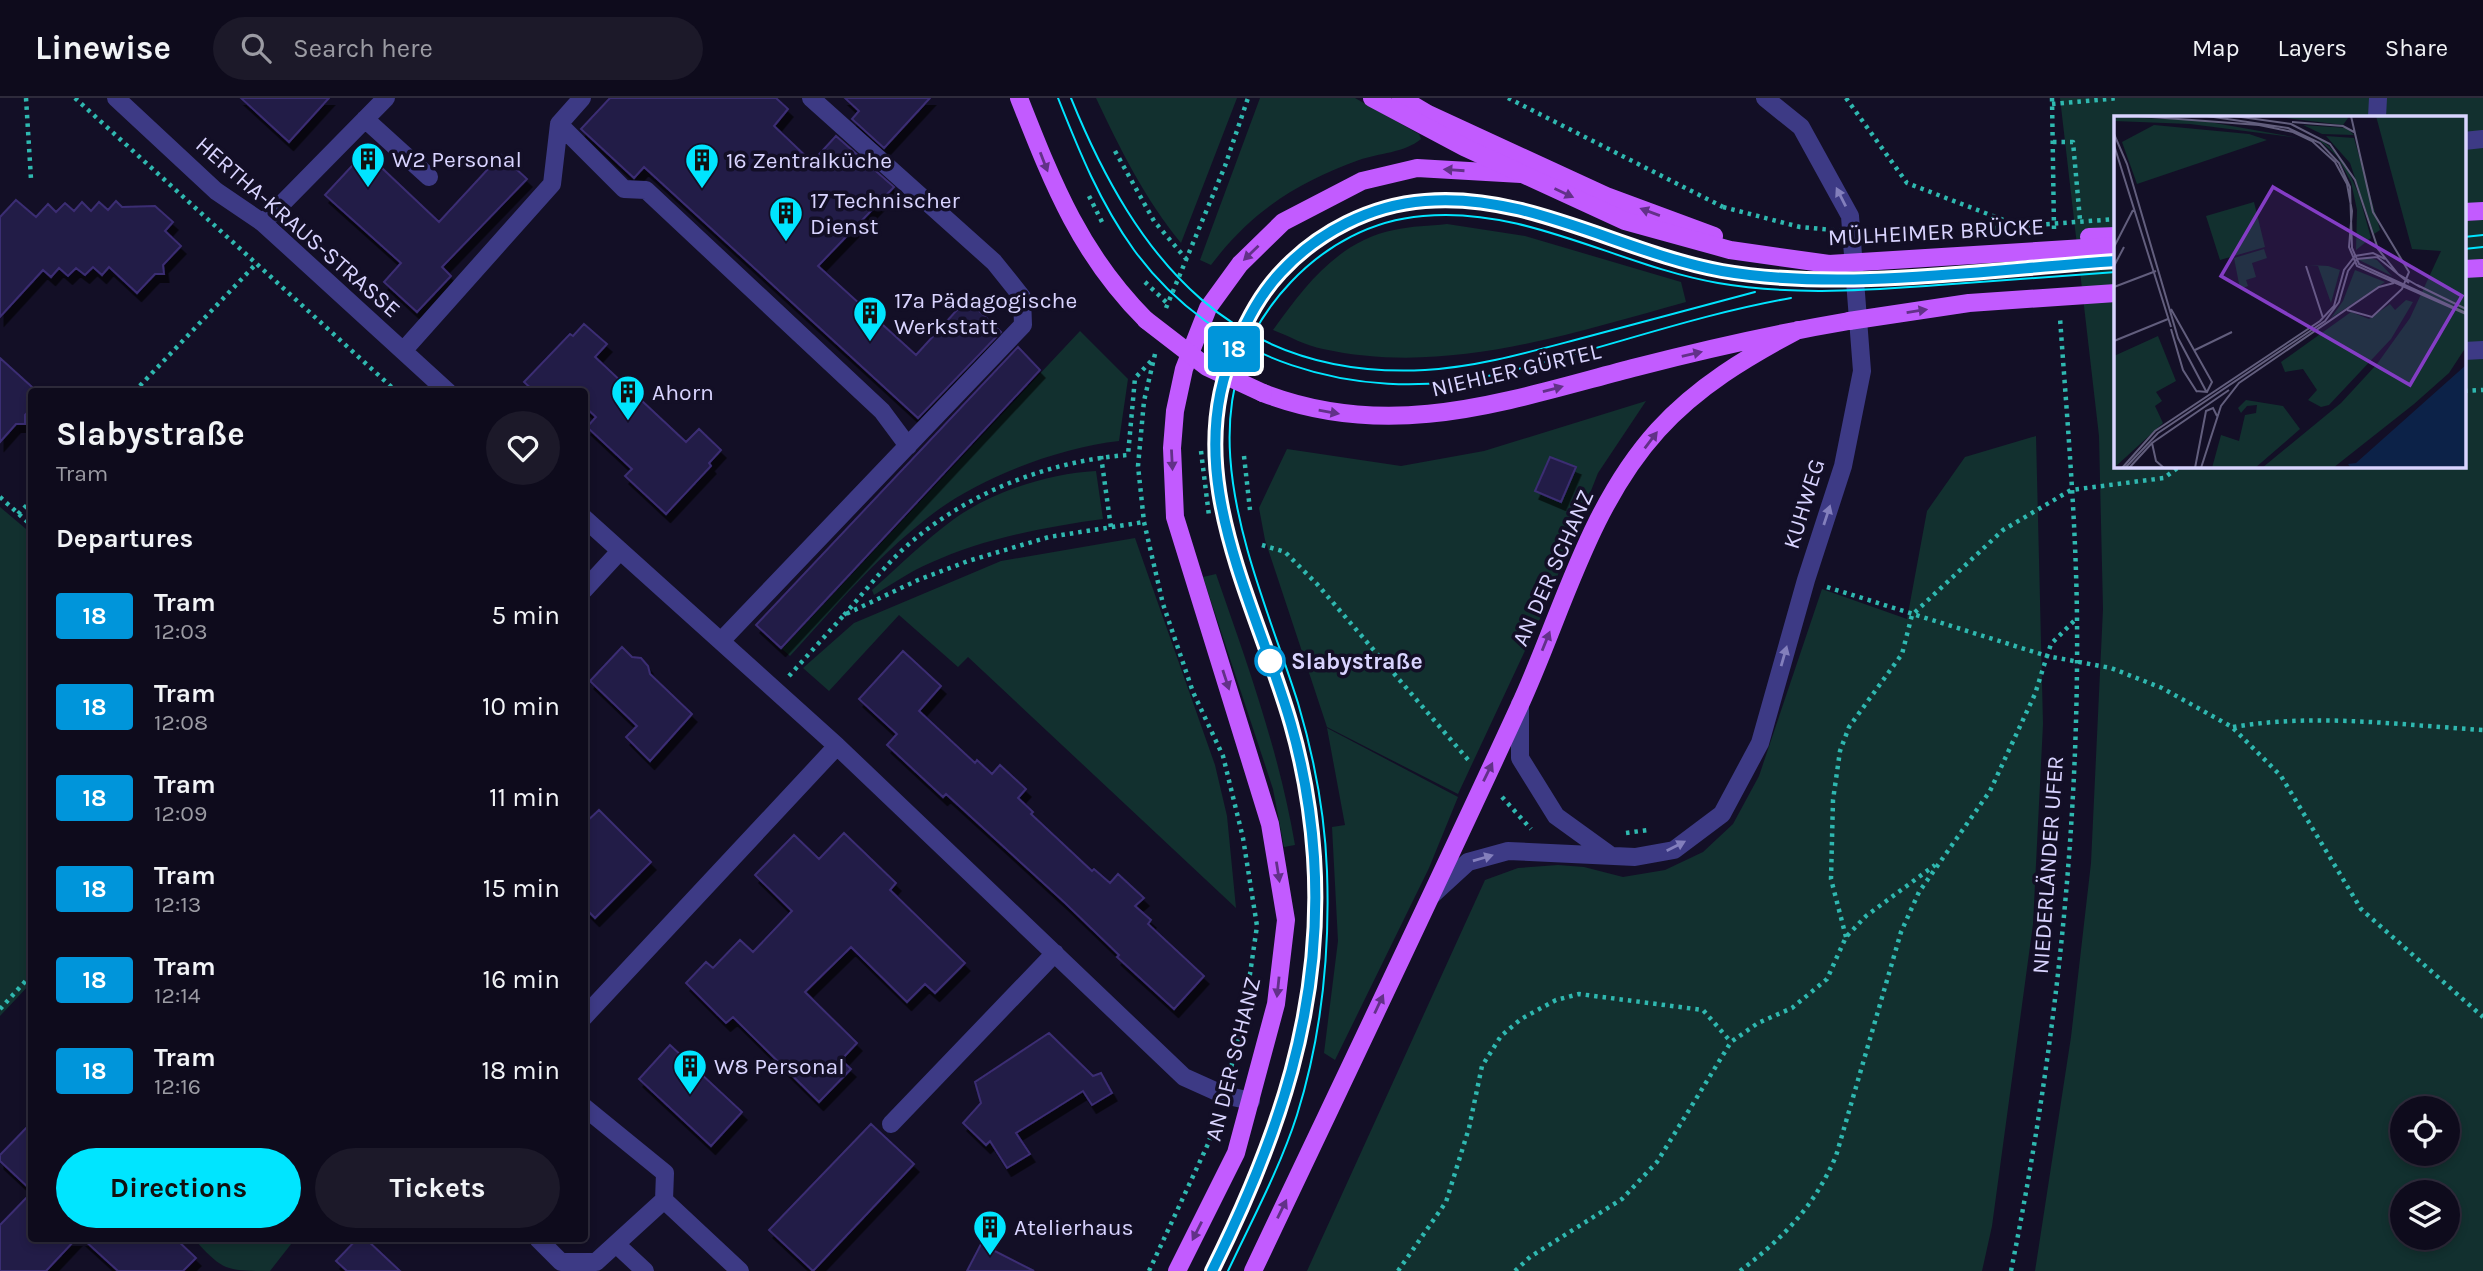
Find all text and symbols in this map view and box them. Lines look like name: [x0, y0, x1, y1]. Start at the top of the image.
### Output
search box: [213, 17, 703, 80]
text: Linewise: [35, 29, 171, 67]
icon: search: [237, 29, 275, 67]
text: Search here: [293, 33, 433, 64]
text: Map: [2192, 34, 2240, 62]
text: Layers: [2278, 34, 2347, 62]
text: Share: [2385, 34, 2448, 62]
inset map: [2114, 116, 2466, 467]
street label: HERTHA-KRAUS-STRASSE: [190, 131, 406, 323]
building icon: W2 Personal: [349, 140, 387, 189]
building icon: 16 Zentralküche: [683, 141, 721, 190]
place label: W2 Personal: [392, 146, 522, 173]
place label: 16 Zentralküche: [726, 147, 892, 174]
one-way arrow: [1039, 151, 1050, 172]
one-way arrow: [1443, 164, 1465, 175]
place label: 17 Technischer Dienst: [810, 187, 961, 240]
one-way arrow: [1835, 187, 1846, 207]
one-way arrow: [1554, 188, 1575, 199]
building icon: 17 Technischer Dienst: [767, 194, 805, 243]
one-way arrow: [1639, 206, 1660, 217]
street label: MÜLHEIMER BRÜCKE: [1827, 213, 2045, 251]
one-way arrow: [1242, 245, 1259, 262]
place label: 17a Pädagogische Werkstatt: [894, 287, 1077, 340]
building icon: 17a Pädagogische Werkstatt: [851, 294, 889, 343]
one-way arrow: [1906, 305, 1928, 316]
line badge: 18: [1202, 326, 1266, 372]
text: 18: [1222, 335, 1246, 363]
street label: NIEHLER GÜRTEL: [1429, 337, 1603, 403]
one-way arrow: [1682, 348, 1704, 359]
building icon: Ahorn: [609, 373, 647, 422]
place label: Ahorn: [652, 379, 714, 406]
one-way arrow: [1542, 383, 1564, 394]
one-way arrow: [1318, 407, 1340, 418]
button: heart: [486, 411, 560, 485]
text: Slabystraße: [56, 415, 245, 453]
one-way arrow: [1643, 431, 1657, 449]
one-way arrow: [1167, 449, 1178, 471]
street label: KUHWEG: [1778, 456, 1830, 552]
text: Tram: [56, 460, 108, 487]
street label: AN DER SCHANZ: [1507, 486, 1599, 650]
one-way arrow: [1822, 505, 1833, 526]
text: Departures: [56, 523, 193, 554]
text: Tram: [154, 587, 216, 618]
text: 5 min: [491, 600, 560, 631]
text: 18: [82, 602, 107, 630]
text: 12:03: [154, 618, 207, 645]
one-way arrow: [1540, 631, 1552, 651]
one-way arrow: [1780, 645, 1790, 666]
marker: Slabystraße: [1255, 646, 1285, 676]
place label: Slabystraße: [1291, 648, 1423, 675]
one-way arrow: [1222, 669, 1232, 690]
text: Tram: [154, 678, 216, 709]
text: 10 min: [482, 691, 560, 722]
text: 18: [82, 693, 107, 721]
text: 12:08: [154, 709, 208, 736]
street label: NIEDERLÄNDER UFER: [2027, 755, 2069, 975]
one-way arrow: [1482, 762, 1494, 782]
text: Tram: [154, 769, 216, 800]
text: 11 min: [489, 782, 560, 813]
text: 18: [82, 784, 107, 812]
text: 12:09: [154, 800, 207, 827]
one-way arrow: [1665, 840, 1686, 852]
one-way arrow: [1473, 852, 1495, 863]
text: Tram: [154, 860, 216, 891]
one-way arrow: [1273, 861, 1284, 883]
text: 15 min: [483, 873, 560, 904]
text: 18: [82, 875, 107, 903]
text: 12:13: [154, 891, 201, 918]
text: Tram: [154, 951, 216, 982]
text: 16 min: [483, 964, 560, 995]
text: 18: [82, 966, 107, 994]
street label: AN DER SCHANZ: [1200, 974, 1266, 1144]
one-way arrow: [1273, 977, 1284, 999]
text: 12:14: [154, 982, 201, 1009]
one-way arrow: [1374, 994, 1385, 1014]
text: Tram: [154, 1042, 216, 1073]
building icon: W8 Personal: [671, 1047, 709, 1096]
place label: W8 Personal: [714, 1053, 845, 1080]
text: 18 min: [481, 1055, 560, 1086]
text: 18: [82, 1057, 107, 1085]
text: 12:16: [154, 1073, 201, 1100]
map controls: [2390, 1096, 2460, 1250]
button: locate: [2390, 1096, 2460, 1166]
button: Directions: [56, 1148, 301, 1228]
button: Tickets: [315, 1148, 560, 1228]
button: layers: [2390, 1180, 2460, 1250]
one-way arrow: [1276, 1199, 1288, 1219]
building icon: Atelierhaus: [971, 1208, 1009, 1257]
place label: Atelierhaus: [1014, 1214, 1134, 1241]
one-way arrow: [1191, 1221, 1202, 1241]

